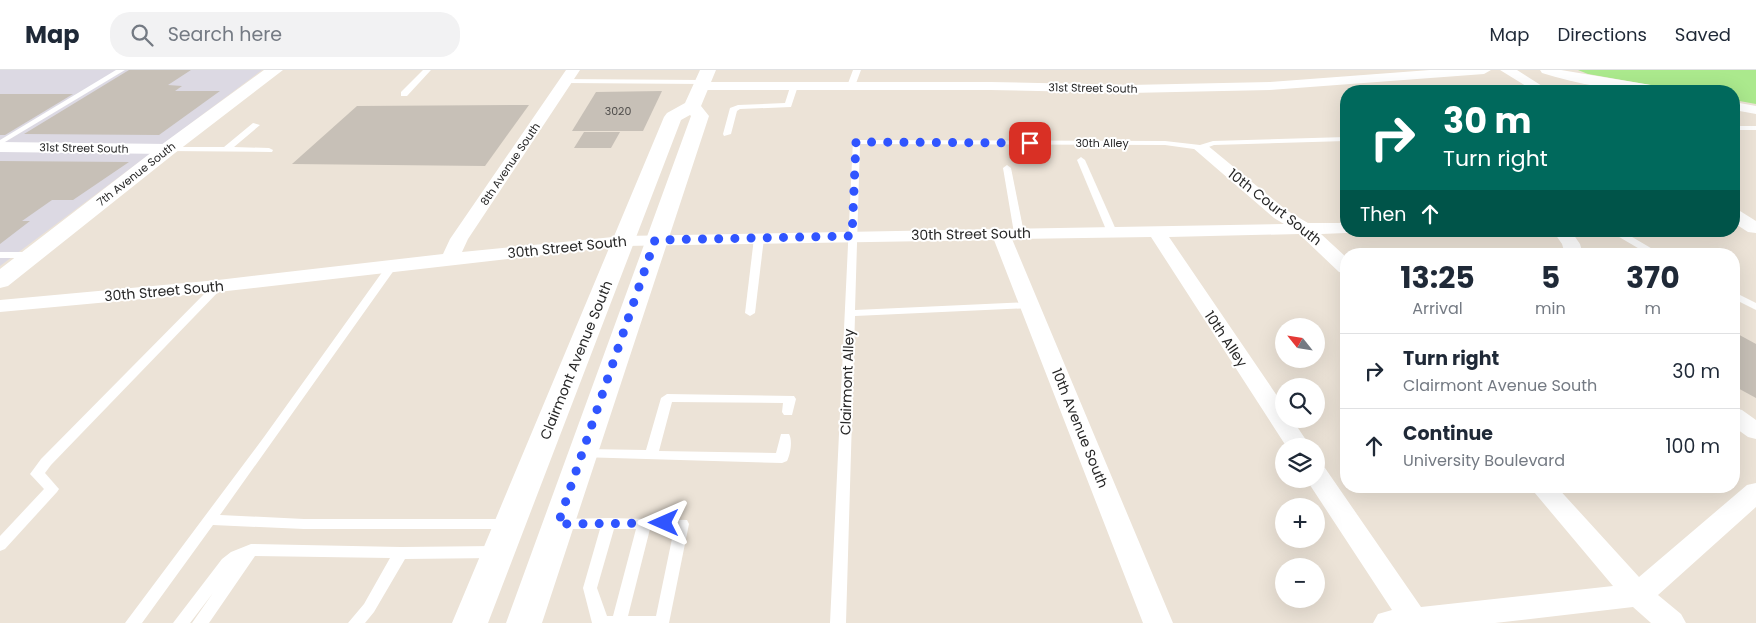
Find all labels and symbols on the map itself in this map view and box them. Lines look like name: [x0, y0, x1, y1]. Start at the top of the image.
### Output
street label: 31st Street South: [1048, 79, 1138, 97]
house number: 3020: [605, 103, 631, 119]
street label: 8th Avenue South: [476, 119, 544, 209]
pin: [1009, 122, 1051, 164]
street label: 30th Alley: [1075, 135, 1129, 151]
street label: 7th Avenue South: [93, 138, 179, 210]
street label: 31st Street South: [39, 139, 129, 157]
street label: 10th Court South: [1224, 164, 1326, 250]
street label: 30th Street South: [911, 223, 1031, 245]
street label: 30th Street South: [506, 231, 628, 263]
street label: 30th Street South: [103, 276, 225, 306]
street label: Clairmont Avenue South: [535, 277, 617, 443]
street label: 10th Alley: [1200, 307, 1252, 371]
north arrow: [1275, 318, 1325, 368]
street label: Clairmont Alley: [835, 328, 859, 436]
street label: 10th Avenue South: [1047, 365, 1113, 491]
position arrow: [637, 496, 689, 548]

